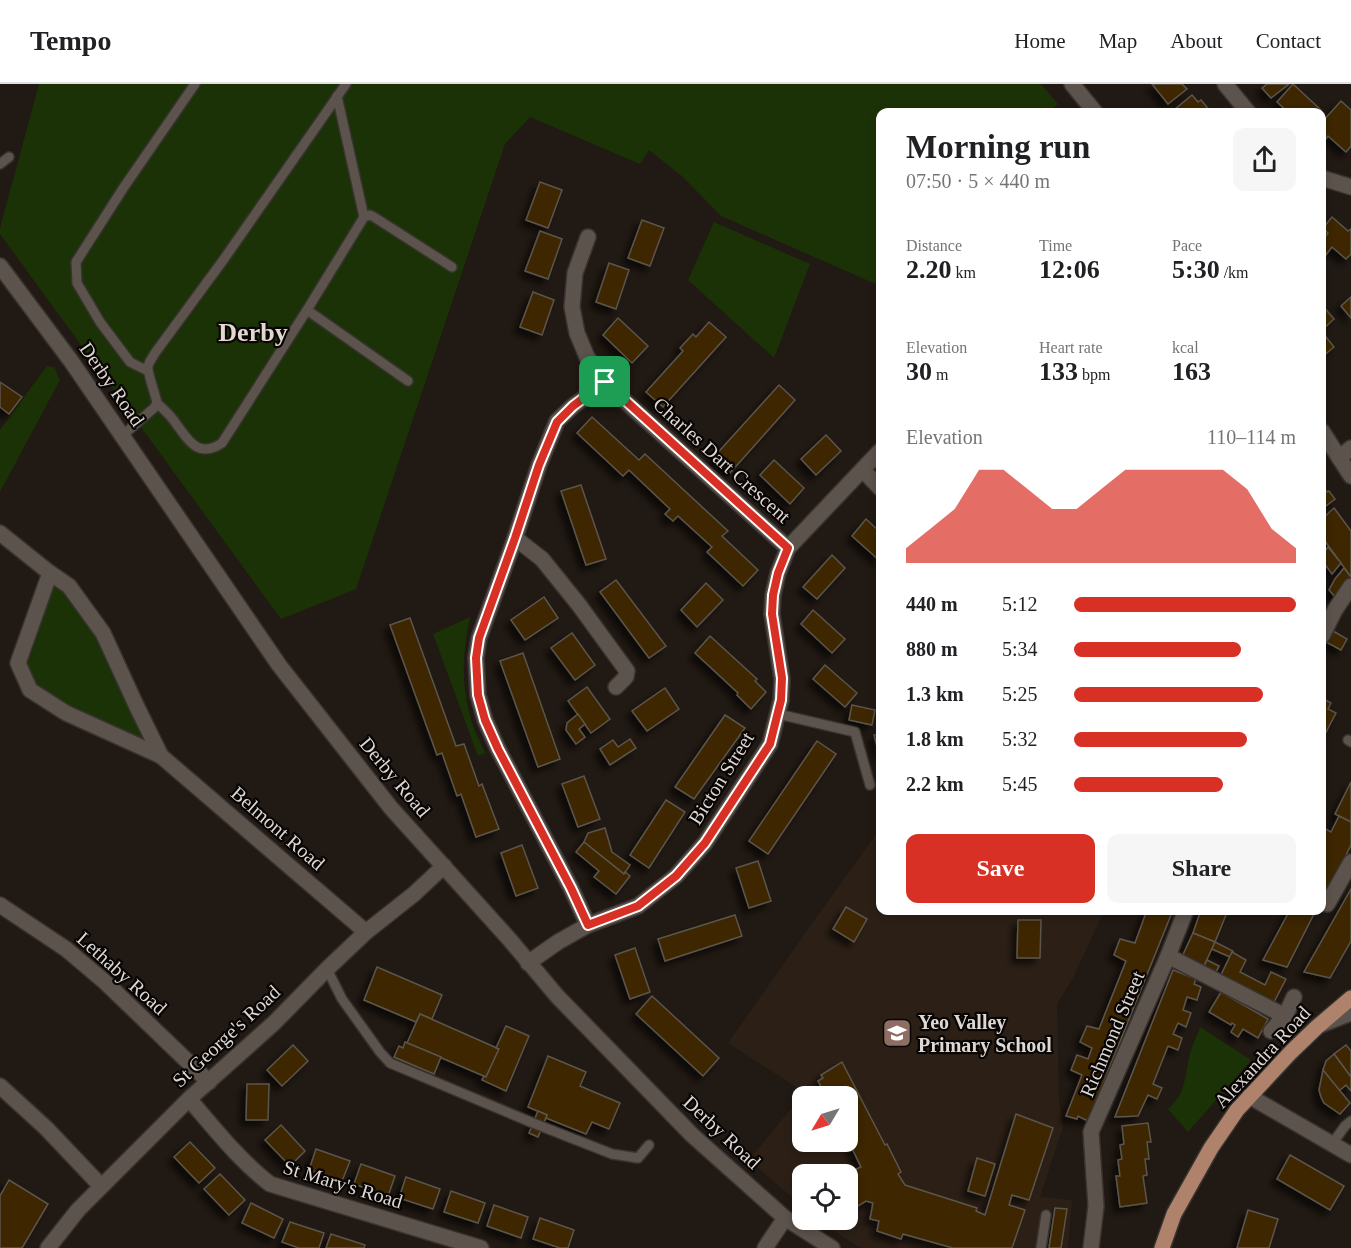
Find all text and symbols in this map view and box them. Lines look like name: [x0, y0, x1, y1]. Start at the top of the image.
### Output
text: Tempo: [30, 25, 111, 56]
text: Home: [1014, 29, 1066, 53]
text: Map: [1099, 29, 1137, 53]
text: About: [1170, 29, 1223, 53]
text: Contact: [1256, 29, 1321, 53]
button: share: [1233, 128, 1296, 191]
text: Morning run: [906, 129, 1090, 165]
text: 07:50 · 5 × 440 m: [906, 170, 1050, 192]
text: Distance: [906, 237, 962, 254]
text: Time: [1039, 237, 1072, 254]
text: Pace: [1172, 237, 1202, 254]
text: 2.20: [906, 255, 952, 284]
text: 12:06: [1039, 255, 1100, 284]
text: 5:30: [1172, 255, 1220, 284]
text: km: [952, 264, 976, 281]
text: /km: [1220, 264, 1249, 281]
district label: Derby: [218, 318, 288, 347]
street label: Derby Road: [74, 338, 149, 431]
text: Elevation: [906, 339, 967, 356]
text: Heart rate: [1039, 339, 1103, 356]
text: kcal: [1172, 339, 1199, 356]
pin: [579, 356, 630, 407]
text: 30: [906, 357, 932, 386]
text: 133: [1039, 357, 1078, 386]
text: 163: [1172, 357, 1211, 386]
icon: arrive: [588, 365, 621, 398]
text: m: [932, 366, 948, 383]
text: bpm: [1078, 366, 1110, 383]
street label: Charles Dart Crescent: [649, 393, 795, 528]
text: Elevation: [906, 426, 983, 448]
text: 110–114 m: [1207, 426, 1296, 448]
text: 440 m: [906, 593, 958, 615]
text: 5:12: [1002, 593, 1038, 615]
text: 880 m: [906, 638, 958, 660]
text: 5:34: [1002, 638, 1038, 660]
text: 1.3 km: [906, 683, 964, 705]
text: 5:25: [1002, 683, 1038, 705]
street label: Bicton Street: [684, 727, 758, 828]
text: 1.8 km: [906, 728, 964, 750]
text: 5:32: [1002, 728, 1038, 750]
street label: Derby Road: [355, 733, 435, 822]
text: 2.2 km: [906, 773, 964, 795]
text: 5:45: [1002, 773, 1038, 795]
street label: Belmont Road: [227, 782, 329, 874]
button: Save: [906, 834, 1095, 903]
button: Share: [1107, 834, 1296, 903]
street label: Lethaby Road: [72, 927, 171, 1020]
street label: Richmond Street: [1076, 967, 1149, 1100]
street label: St George's Road: [168, 981, 285, 1092]
street label: Alexandra Road: [1209, 1002, 1315, 1112]
place label: Yeo Valley Primary School: [918, 1011, 1052, 1057]
school or university icon: Yeo Valley Primary School: [881, 1017, 913, 1049]
north arrow: [792, 1086, 858, 1152]
map controls: [792, 1086, 858, 1230]
street label: Derby Road: [678, 1091, 765, 1174]
street label: St Mary's Road: [280, 1155, 405, 1214]
button: locate: [792, 1164, 858, 1230]

